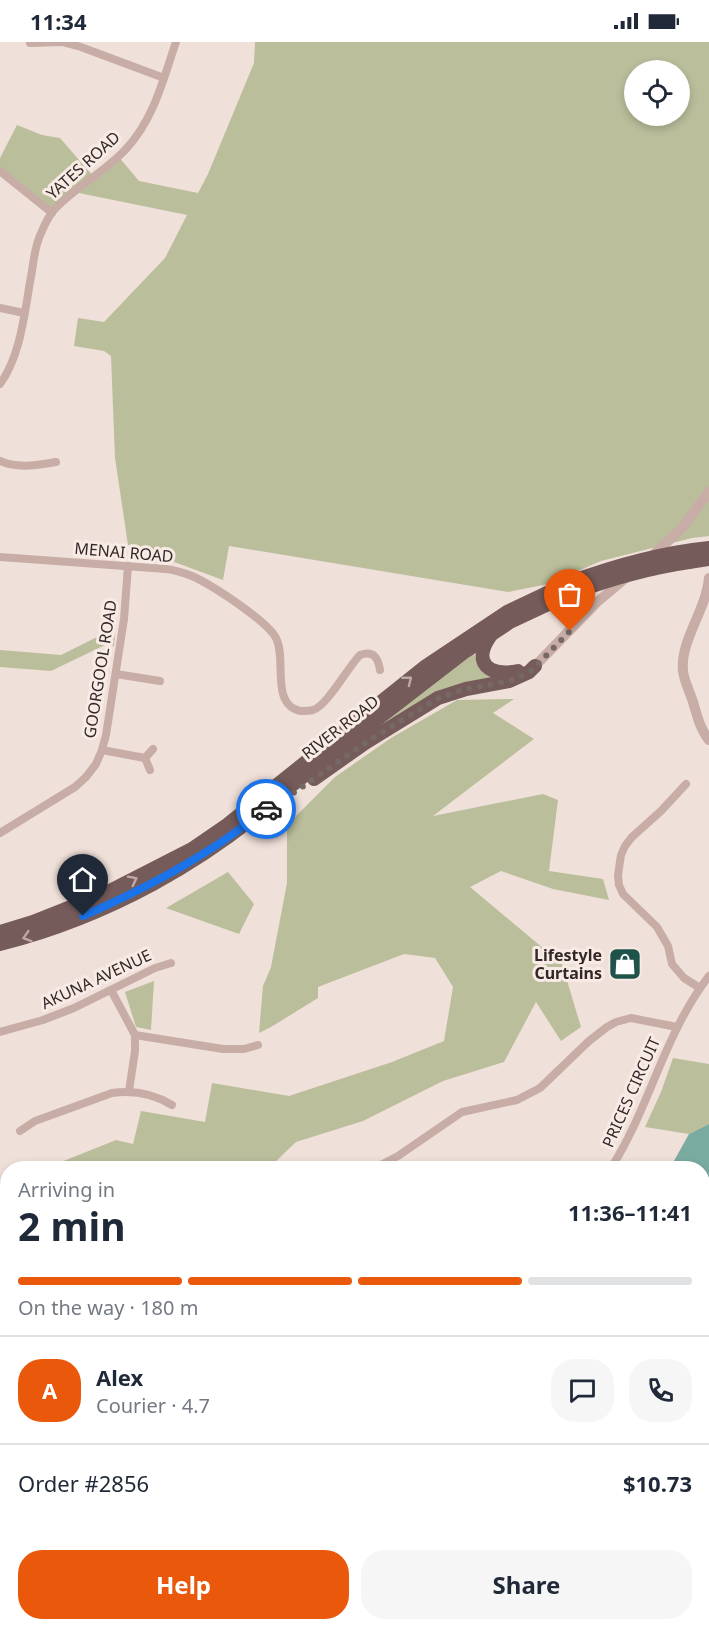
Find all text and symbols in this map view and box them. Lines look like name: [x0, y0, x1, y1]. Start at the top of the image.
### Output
text: 11:34: [30, 6, 87, 36]
map controls: [624, 60, 690, 126]
button: locate: [624, 60, 690, 126]
street label: YATES ROAD: [41, 126, 125, 204]
street label: MENAI ROAD: [74, 537, 174, 567]
pin: [544, 569, 595, 631]
icon: bag: [553, 578, 586, 611]
street label: GOORGOOL ROAD: [78, 598, 122, 740]
one-way arrow: [402, 676, 413, 687]
street label: RIVER ROAD: [297, 690, 383, 764]
courier: [236, 779, 296, 839]
icon: car: [250, 793, 283, 826]
pin: [57, 854, 108, 916]
icon: home: [66, 863, 99, 896]
one-way arrow: [126, 876, 137, 887]
one-way arrow: [22, 930, 32, 942]
street label: AKUNA AVENUE: [37, 944, 155, 1014]
place label: Lifestyle Curtains: [534, 944, 602, 984]
shop icon: Lifestyle Curtains: [607, 946, 643, 982]
street label: PRICES CIRCUIT: [597, 1033, 665, 1151]
text: Arriving in: [18, 1176, 115, 1203]
text: 11:36–11:41: [568, 1197, 692, 1227]
text: 2 min: [18, 1199, 125, 1252]
text: On the way · 180 m: [18, 1294, 198, 1321]
button: chat: [551, 1359, 614, 1422]
button: phone: [629, 1359, 692, 1422]
text: Alex: [96, 1362, 143, 1392]
text: A: [42, 1375, 57, 1405]
text: Courier · 4.7: [96, 1392, 210, 1419]
text: Order #2856: [18, 1468, 149, 1498]
text: $10.73: [623, 1468, 692, 1498]
button: Help: [18, 1550, 349, 1619]
button: Share: [361, 1550, 692, 1619]

